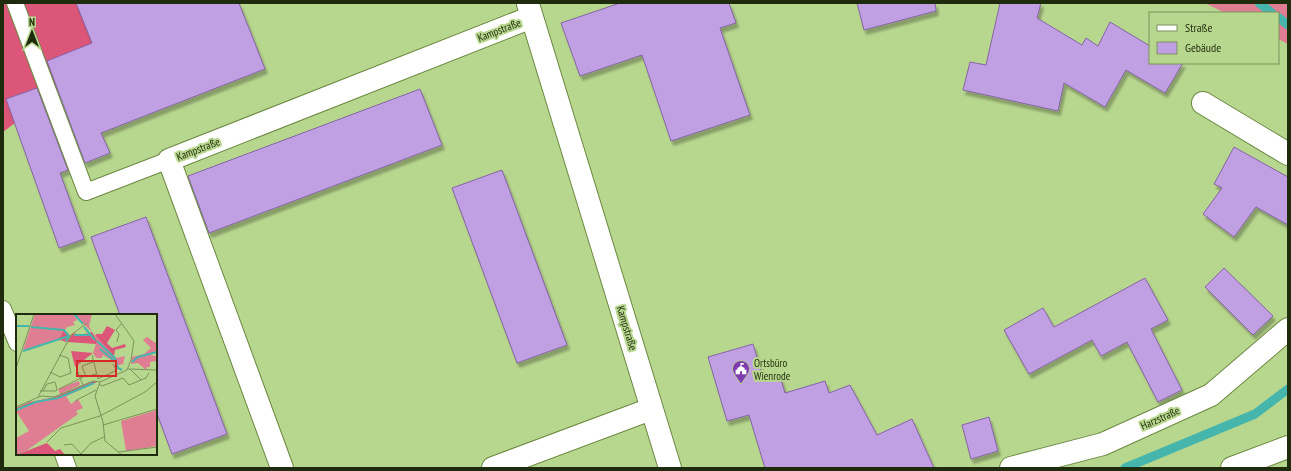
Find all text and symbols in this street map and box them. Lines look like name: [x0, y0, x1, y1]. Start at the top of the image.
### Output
north arrow: [12, 12, 52, 52]
legend: [1149, 12, 1279, 64]
text: N: [29, 15, 35, 29]
street label: Kampstraße: [475, 15, 523, 45]
text: Straße: [1185, 20, 1212, 35]
text: Gebäude: [1185, 40, 1221, 55]
street label: Kampstraße: [174, 134, 222, 164]
street label: Kampstraße: [614, 304, 640, 352]
inset map: [16, 314, 157, 455]
place label: Ortsbüro Wienrode: [754, 356, 791, 383]
public building icon: Ortsbüro Wienrode: [731, 359, 751, 384]
street label: Harzstraße: [1138, 403, 1182, 433]

